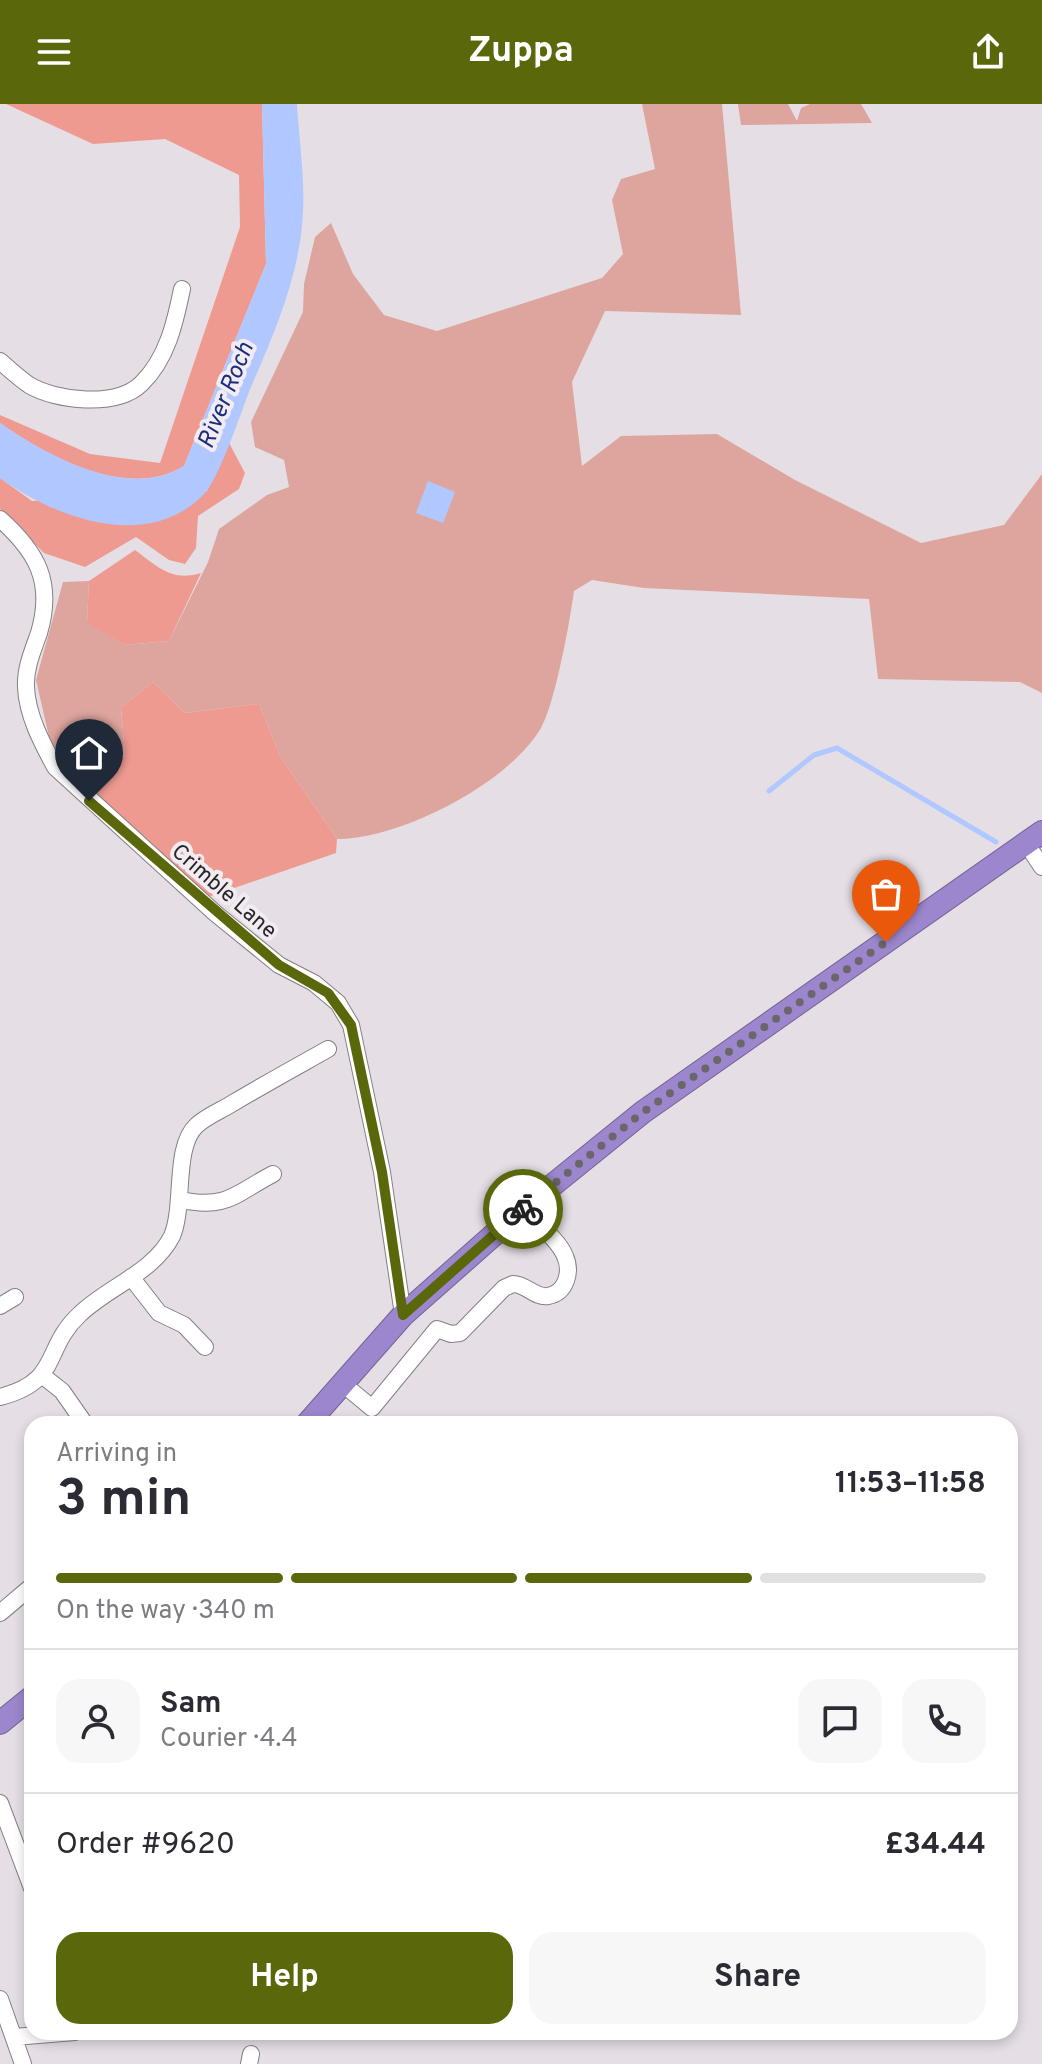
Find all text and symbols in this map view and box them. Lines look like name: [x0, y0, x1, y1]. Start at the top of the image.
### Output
text: Zuppa: [468, 29, 574, 75]
icon: menu: [32, 30, 76, 74]
icon: share: [966, 30, 1010, 74]
water label: River Roch: [192, 338, 262, 453]
pin: [55, 719, 123, 801]
icon: home: [67, 731, 111, 775]
street label: Crimble Lane: [165, 839, 282, 945]
pin: [852, 860, 920, 942]
icon: bag: [864, 872, 908, 916]
courier: [483, 1169, 563, 1249]
icon: bike: [501, 1187, 545, 1231]
text: Arriving in: [56, 1438, 177, 1471]
text: 11:53–11:58: [835, 1466, 986, 1503]
text: 3 min: [56, 1468, 191, 1534]
text: On the way · 340 m: [56, 1595, 275, 1628]
button: person: [56, 1679, 140, 1763]
button: chat: [798, 1679, 882, 1763]
button: phone: [902, 1679, 986, 1763]
text: Sam: [160, 1686, 222, 1723]
text: Courier · 4.4: [160, 1723, 298, 1756]
text: Order #9620: [56, 1827, 235, 1864]
text: £34.44: [885, 1827, 986, 1864]
button: Help: [56, 1932, 513, 2024]
button: Share: [529, 1932, 986, 2024]

